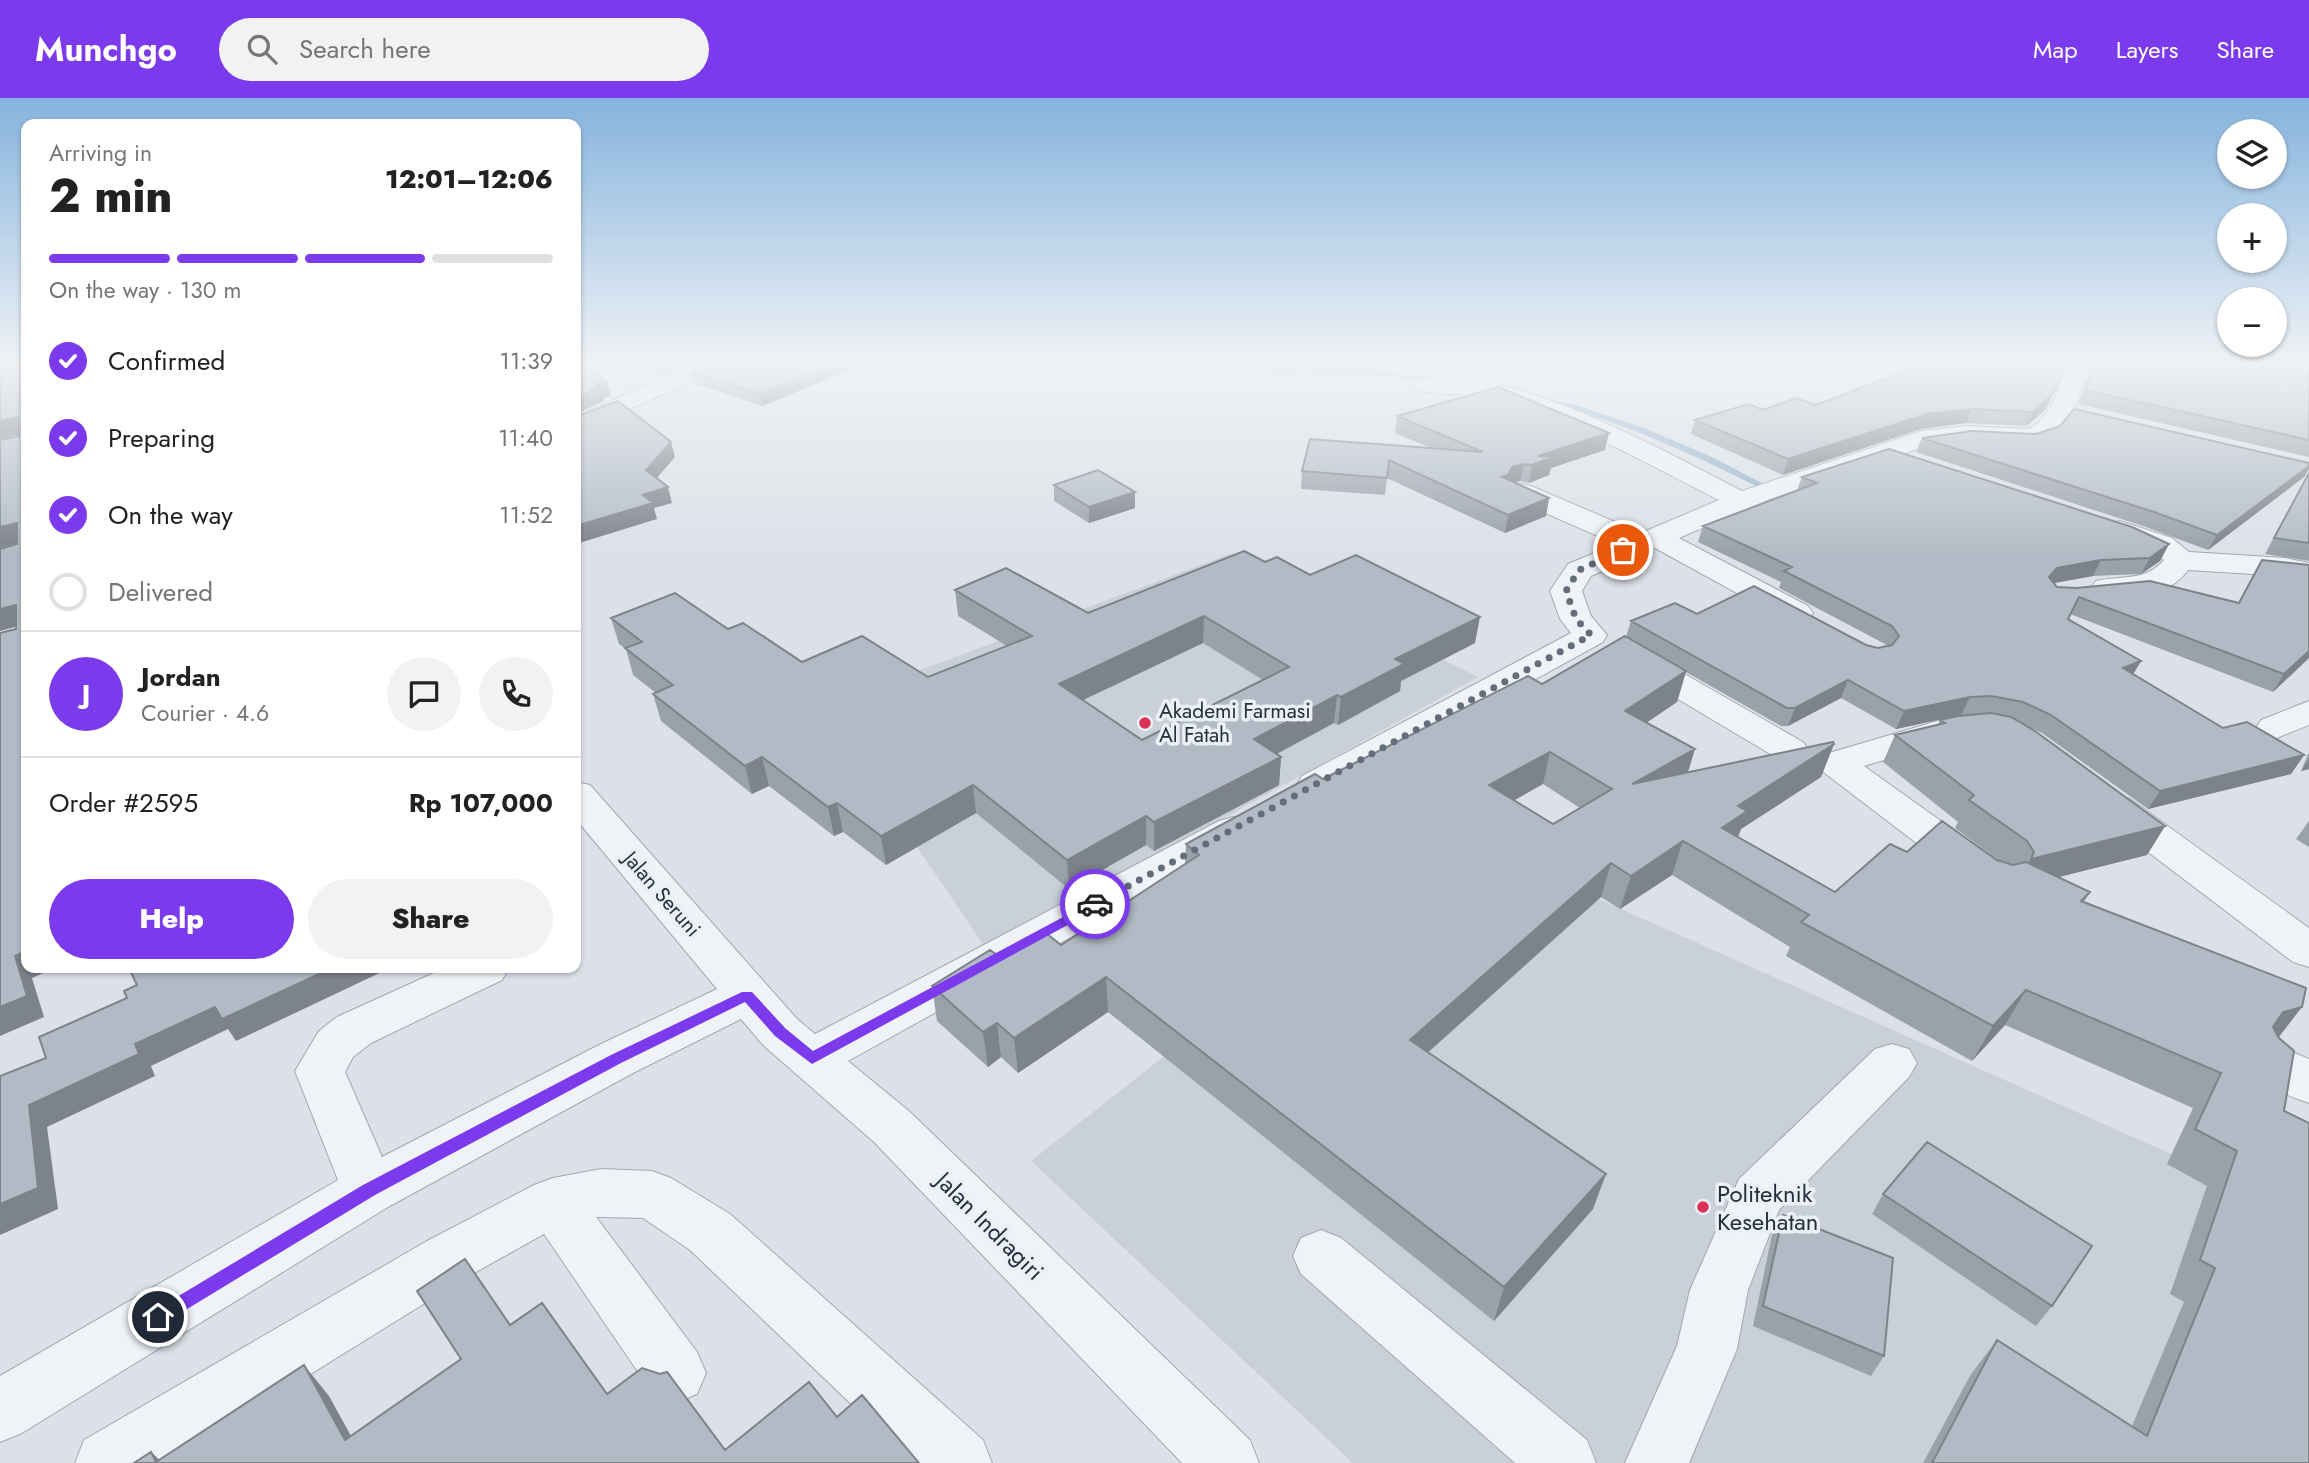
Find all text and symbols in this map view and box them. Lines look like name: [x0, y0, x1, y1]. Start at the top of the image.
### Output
search box: [219, 18, 709, 81]
text: Munchgo: [35, 26, 177, 73]
icon: search: [243, 30, 281, 68]
text: Search here: [299, 30, 431, 68]
text: Map: [2033, 32, 2078, 67]
text: Layers: [2116, 32, 2178, 67]
text: Share: [2216, 32, 2274, 67]
map controls: [2217, 119, 2287, 357]
button: layers: [2217, 119, 2287, 189]
text: Arriving in: [49, 136, 152, 170]
text: 12:01–12:06: [385, 160, 553, 198]
text: 2 min: [49, 163, 173, 229]
button: +: [2217, 203, 2287, 273]
text: On the way · 130 m: [49, 273, 241, 307]
button: −: [2217, 287, 2287, 357]
icon: check: [49, 342, 87, 380]
text: Confirmed: [108, 342, 225, 380]
text: 11:39: [500, 344, 553, 378]
icon: check: [49, 419, 87, 457]
text: Preparing: [108, 419, 215, 457]
text: 11:40: [498, 421, 553, 455]
icon: check: [49, 496, 87, 534]
text: On the way: [108, 496, 233, 534]
text: 11:52: [499, 498, 553, 532]
pin: [1593, 520, 1653, 580]
icon: bag: [1604, 531, 1642, 569]
text: Delivered: [108, 573, 213, 611]
button: chat: [387, 657, 461, 731]
button: phone: [479, 657, 553, 731]
text: Jordan: [141, 658, 221, 696]
text: J: [82, 675, 90, 713]
text: Courier · 4.6: [141, 696, 269, 730]
place label: Akademi Farmasi Al Fatah: [1159, 696, 1311, 750]
marker: Akademi Farmasi Al Fatah: [1137, 715, 1153, 731]
text: Order #2595: [49, 784, 198, 822]
text: Rp 107,000: [409, 784, 553, 822]
street label: Jalan Seruni: [614, 842, 708, 943]
courier: [1060, 869, 1130, 939]
button: Help: [49, 879, 294, 959]
button: Share: [308, 879, 553, 959]
icon: car: [1076, 885, 1114, 923]
street label: Jalan Indragiri: [926, 1162, 1052, 1288]
place label: Politeknik Kesehatan: [1717, 1176, 1818, 1239]
marker: Politeknik Kesehatan: [1695, 1199, 1711, 1215]
pin: [128, 1287, 188, 1347]
icon: home: [139, 1298, 177, 1336]

